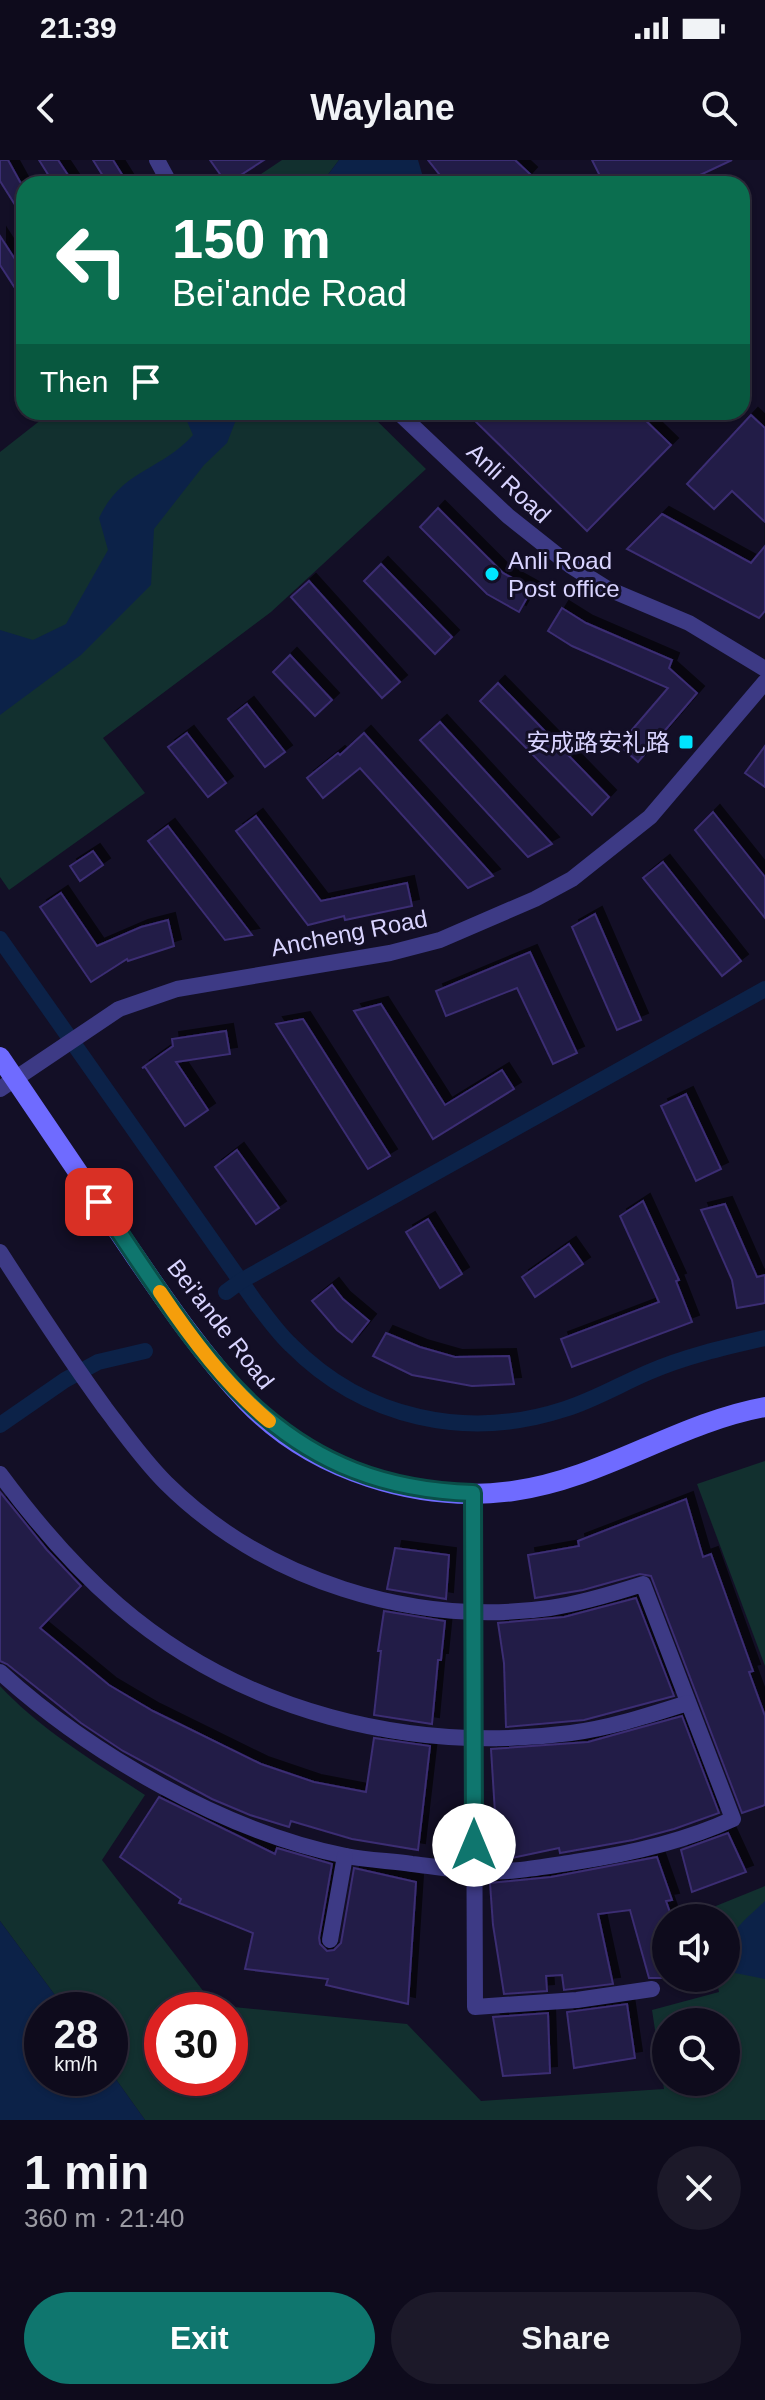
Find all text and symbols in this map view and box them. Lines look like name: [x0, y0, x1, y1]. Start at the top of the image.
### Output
text: 21:39: [40, 11, 117, 44]
icon: back: [24, 86, 68, 130]
icon: search: [697, 86, 741, 130]
text: Waylane: [310, 87, 455, 128]
text: 150 m: [172, 207, 331, 270]
icon: left: [40, 208, 144, 312]
text: Bei'ande Road: [172, 273, 407, 314]
icon: arrive: [124, 360, 168, 404]
text: Then: [40, 365, 108, 398]
street label: Anli Road: [462, 438, 556, 528]
place label: Anli Road Post office: [508, 547, 620, 602]
marker: Anli Road Post office: [483, 565, 501, 583]
place label: 安成路安礼路: [526, 729, 670, 756]
marker: 安成路安礼路: [677, 733, 695, 751]
street label: Ancheng Road: [268, 905, 430, 961]
pin: [65, 1168, 133, 1236]
icon: arrive: [77, 1180, 121, 1224]
street label: Bei'ande Road: [162, 1254, 280, 1394]
position arrow: [432, 1803, 516, 1887]
map controls: [652, 1904, 740, 2096]
button: sound: [652, 1904, 740, 1992]
speed limit sign: 30: [144, 1992, 248, 2096]
button: search: [652, 2008, 740, 2096]
text: 28: [54, 2012, 98, 2056]
text: km/h: [54, 2053, 98, 2075]
text: 1 min: [24, 2146, 149, 2199]
button: close: [657, 2146, 741, 2230]
text: 360 m · 21:40: [24, 2203, 184, 2233]
button: Exit: [24, 2292, 375, 2384]
button: Share: [391, 2292, 741, 2384]

